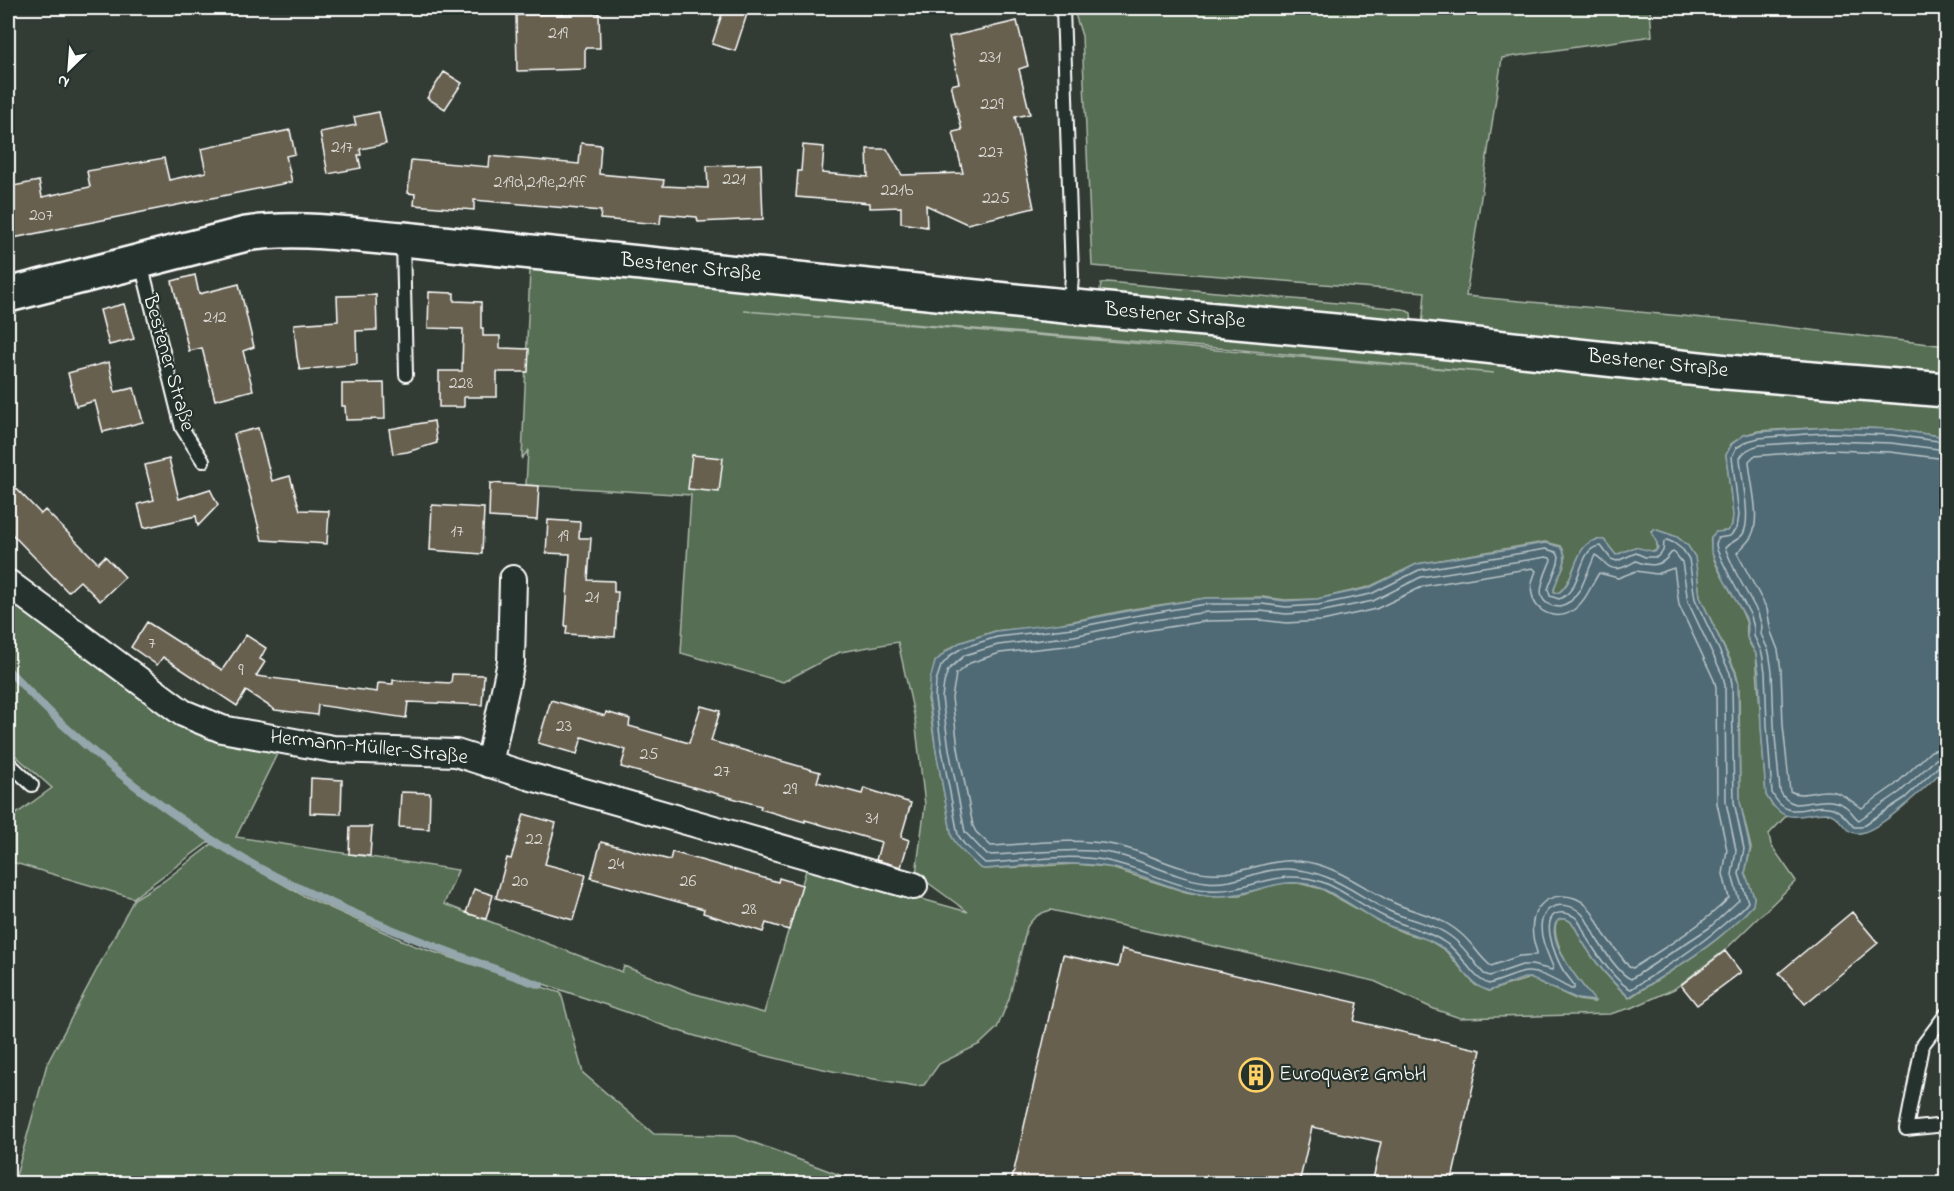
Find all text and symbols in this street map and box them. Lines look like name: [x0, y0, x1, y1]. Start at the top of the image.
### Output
house number: 219: [548, 21, 569, 47]
north arrow: [39, 39, 99, 99]
house number: 231: [979, 45, 1001, 71]
text: N: [53, 68, 73, 94]
house number: 229: [980, 92, 1004, 118]
house number: 217: [331, 135, 354, 161]
house number: 227: [978, 140, 1004, 166]
house number: 221: [722, 167, 746, 193]
house number: 219d,219e,219f: [494, 170, 587, 196]
house number: 221b: [880, 178, 914, 204]
house number: 225: [982, 186, 1010, 212]
house number: 207: [29, 203, 54, 229]
street label: Bestener Straße: [618, 246, 763, 290]
street label: Bestener Straße: [134, 290, 202, 435]
street label: Bestener Straße: [1102, 295, 1247, 337]
house number: 212: [203, 305, 227, 331]
street label: Bestener Straße: [1585, 342, 1730, 386]
house number: 228: [449, 371, 474, 397]
house number: 17: [450, 519, 464, 545]
house number: 19: [557, 524, 569, 550]
house number: 21: [585, 585, 600, 611]
house number: 7: [148, 631, 156, 657]
house number: 9: [238, 658, 244, 684]
house number: 23: [556, 714, 572, 740]
street label: Hermann-Müller-Straße: [269, 723, 470, 773]
house number: 25: [639, 742, 659, 768]
house number: 27: [714, 759, 731, 785]
house number: 29: [783, 777, 798, 803]
house number: 31: [865, 806, 879, 832]
house number: 22: [525, 827, 543, 853]
house number: 24: [608, 852, 625, 878]
house number: 20: [512, 869, 529, 895]
house number: 26: [680, 869, 697, 895]
house number: 28: [741, 897, 757, 923]
building icon: Euroquarz GmbH: [1238, 1057, 1274, 1093]
place label: Euroquarz GmbH: [1279, 1060, 1426, 1090]

